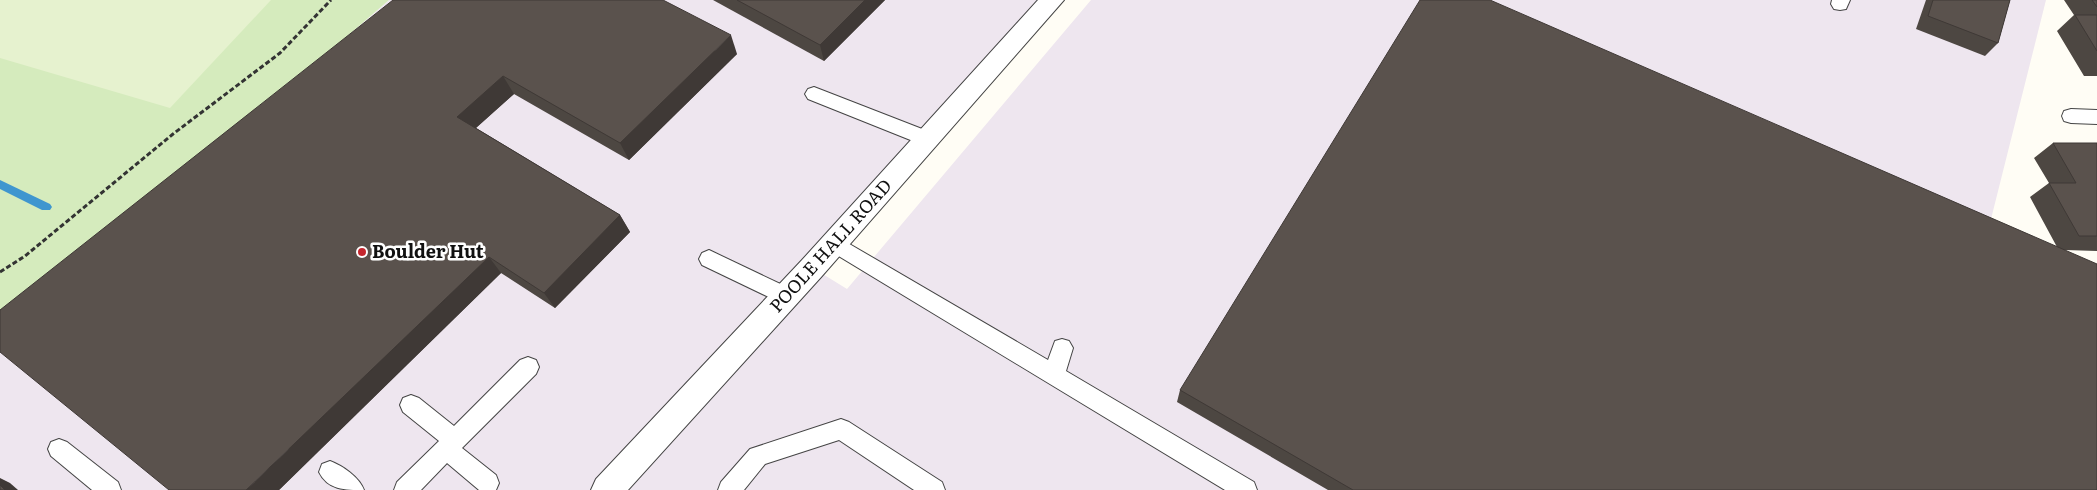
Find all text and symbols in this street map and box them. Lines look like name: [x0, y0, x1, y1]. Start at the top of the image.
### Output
street label: POOLE HALL ROAD: [762, 172, 897, 318]
place label: Boulder Hut: [372, 237, 484, 264]
marker: Boulder Hut: [356, 246, 368, 258]

